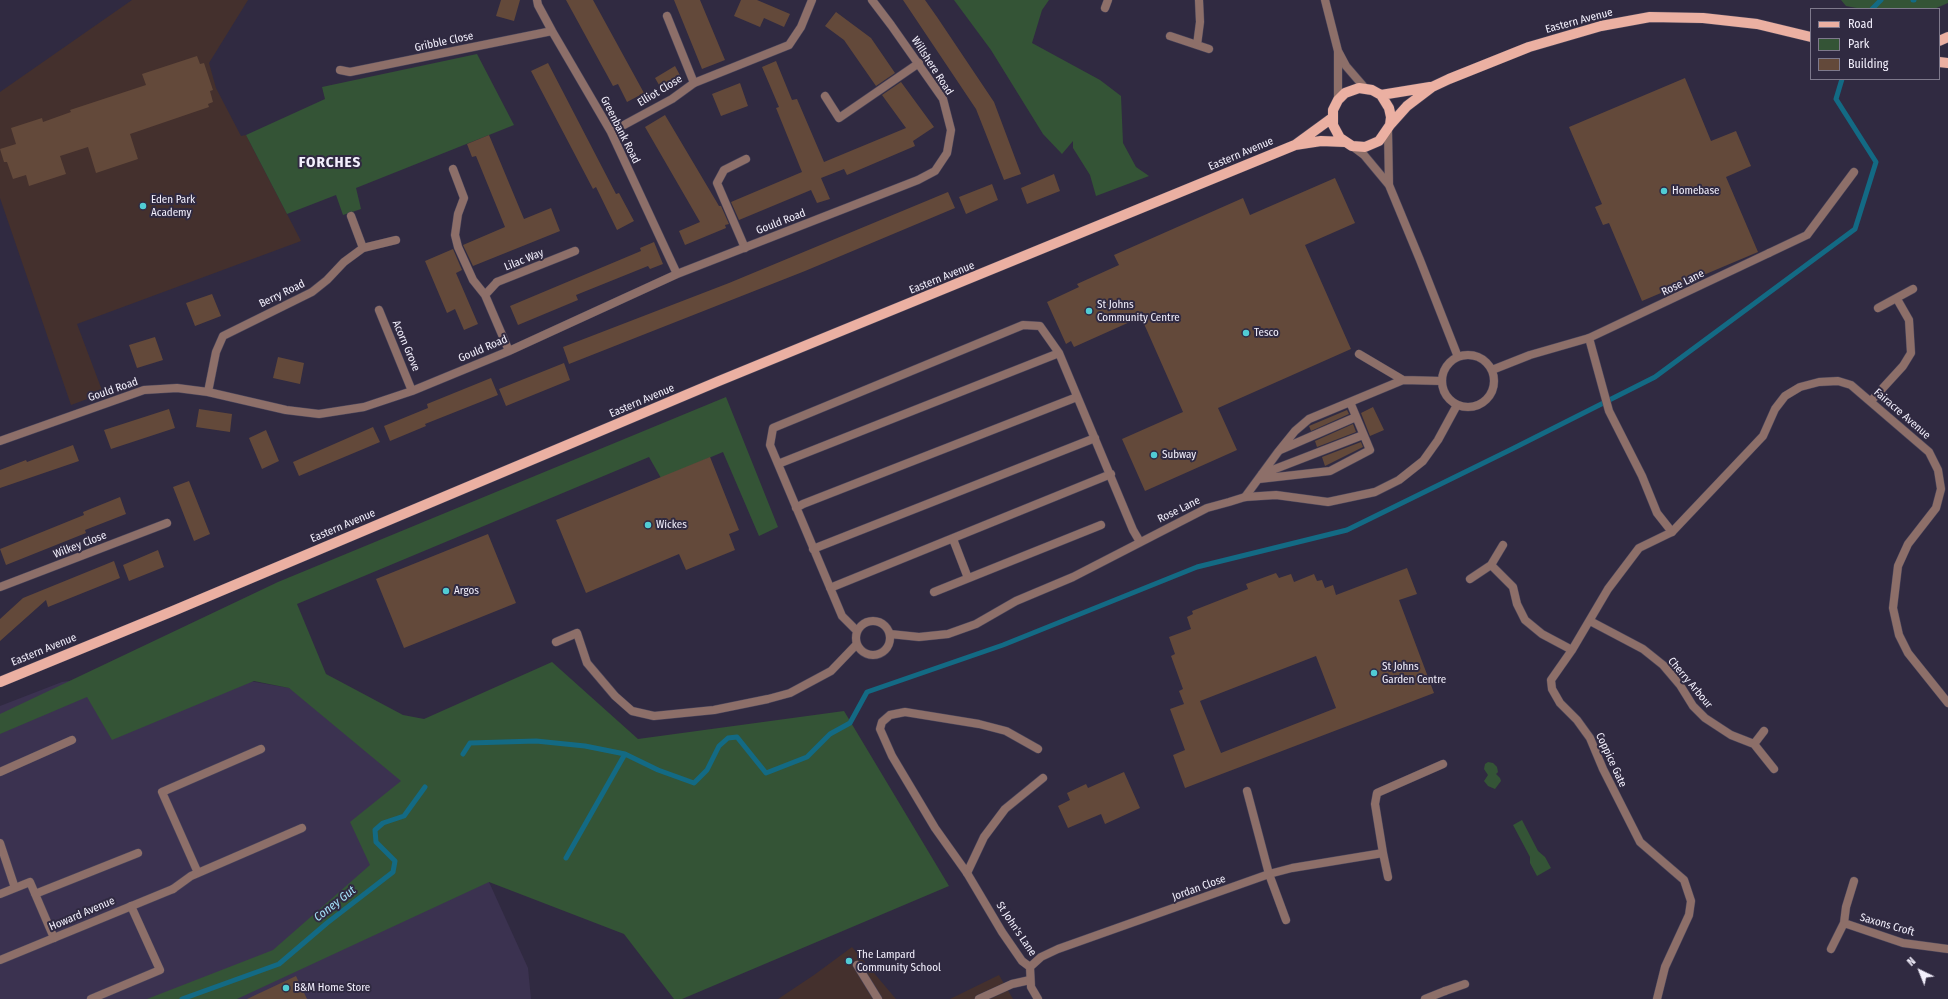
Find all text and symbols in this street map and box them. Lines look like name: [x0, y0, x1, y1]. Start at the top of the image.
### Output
street label: Eastern Avenue: [1544, 6, 1614, 36]
legend: [1810, 8, 1940, 80]
text: Road: [1848, 17, 1873, 31]
street label: Gribble Close: [413, 29, 475, 55]
street label: Willshere Road: [908, 34, 956, 98]
text: Park: [1848, 37, 1869, 51]
text: Building: [1848, 57, 1888, 71]
street label: Elliot Close: [635, 72, 685, 110]
street label: Greenbank Road: [597, 94, 643, 166]
street label: Eastern Avenue: [1207, 134, 1275, 174]
district label: FORCHES: [299, 154, 361, 172]
place label: Homebase: [1672, 184, 1720, 198]
marker: Homebase: [1659, 186, 1669, 196]
place label: Eden Park Academy: [151, 193, 195, 219]
marker: Eden Park Academy: [138, 201, 148, 211]
street label: Gould Road: [754, 207, 808, 237]
street label: Lilac Way: [502, 246, 546, 274]
street label: Eastern Avenue: [907, 259, 977, 297]
street label: Rose Lane: [1660, 267, 1706, 299]
street label: Berry Road: [257, 277, 307, 311]
place label: St Johns Community Centre: [1097, 298, 1180, 324]
marker: St Johns Community Centre: [1084, 306, 1094, 316]
street label: Acorn Grove: [389, 318, 423, 374]
place label: Tesco: [1254, 326, 1279, 340]
marker: Tesco: [1241, 328, 1251, 338]
street label: Gould Road: [456, 333, 510, 365]
street label: Gould Road: [86, 375, 140, 405]
street label: Eastern Avenue: [608, 381, 676, 421]
street label: Fairacre Avenue: [1871, 386, 1933, 442]
place label: Subway: [1162, 448, 1196, 462]
marker: Subway: [1149, 450, 1159, 460]
street label: Rose Lane: [1156, 494, 1202, 526]
street label: Eastern Avenue: [309, 506, 377, 546]
place label: Wickes: [656, 518, 687, 532]
marker: Wickes: [643, 520, 653, 530]
street label: Wilkey Close: [51, 529, 109, 561]
place label: Argos: [454, 584, 479, 598]
marker: Argos: [441, 586, 451, 596]
street label: Eastern Avenue: [9, 631, 79, 669]
street label: Cherry Arbour: [1665, 655, 1715, 711]
place label: St Johns Garden Centre: [1382, 660, 1446, 686]
marker: St Johns Garden Centre: [1369, 668, 1379, 678]
street label: Coppice Gate: [1593, 731, 1629, 789]
street label: Jordan Close: [1170, 872, 1228, 904]
water label: Coney Gut: [311, 883, 359, 925]
street label: Howard Avenue: [47, 894, 117, 934]
street label: St John's Lane: [993, 899, 1039, 959]
street label: Saxons Croft: [1858, 911, 1916, 939]
place label: The Lampard Community School: [857, 948, 941, 974]
north arrow: [1900, 951, 1940, 991]
text: N: [1905, 955, 1918, 969]
marker: The Lampard Community School: [844, 956, 854, 966]
place label: B&M Home Store: [294, 981, 370, 995]
marker: B&M Home Store: [281, 983, 291, 993]

